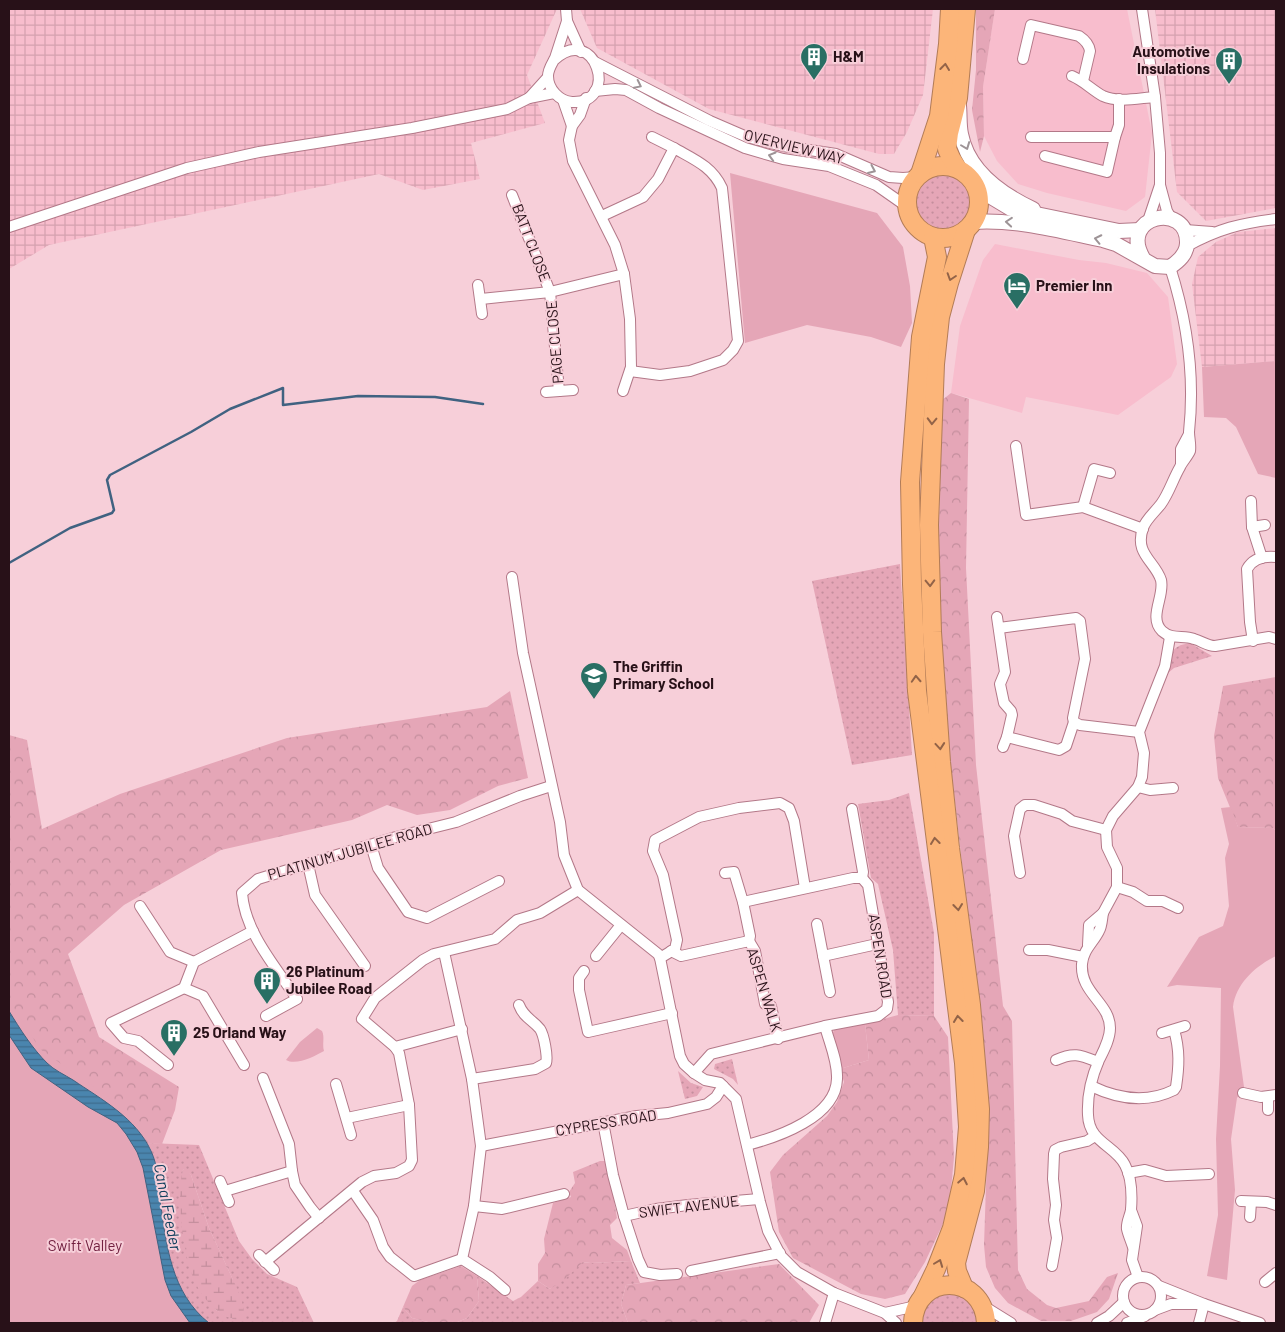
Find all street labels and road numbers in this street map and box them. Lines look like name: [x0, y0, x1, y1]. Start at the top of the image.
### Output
street label: OVERVIEW WAY: [742, 125, 846, 167]
street label: BATT CLOSE: [509, 201, 555, 284]
street label: PAGE CLOSE: [541, 300, 567, 384]
street label: PLATINUM JUBILEE ROAD: [265, 819, 434, 883]
street label: ASPEN ROAD: [865, 912, 897, 999]
street label: ASPEN WALK: [744, 945, 786, 1034]
street label: CYPRESS ROAD: [554, 1105, 658, 1139]
street label: SWIFT AVENUE: [638, 1191, 740, 1221]

